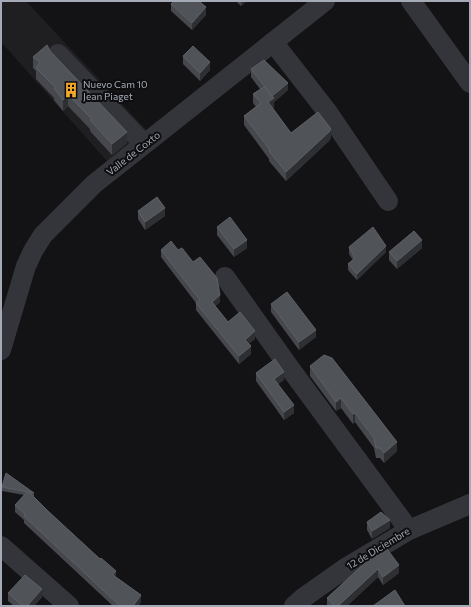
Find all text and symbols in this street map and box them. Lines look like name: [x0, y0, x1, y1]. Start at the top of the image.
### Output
place label: Nuevo Cam 10 Jean Piaget: [83, 78, 148, 102]
building icon: Nuevo Cam 10 Jean Piaget: [62, 81, 80, 99]
street label: Valle de Coxto: [104, 128, 162, 178]
street label: 12 de Diciembre: [344, 525, 412, 571]

